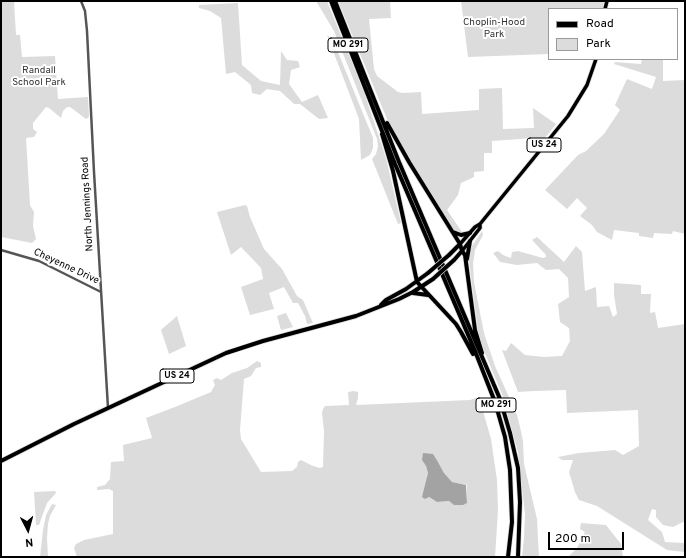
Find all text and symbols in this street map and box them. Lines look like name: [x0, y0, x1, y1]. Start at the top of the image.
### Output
legend: [548, 8, 678, 60]
text: Road: [586, 16, 614, 32]
park label: Choplin-Hood Park: [463, 17, 525, 40]
text: Park: [586, 36, 611, 52]
road number: MO 291: [328, 38, 368, 52]
park label: Randall School Park: [12, 65, 66, 88]
road number: US 24: [527, 138, 561, 152]
street label: North Jennings Road: [80, 156, 96, 252]
street label: Cheyenne Drive: [31, 247, 101, 287]
road number: US 24: [160, 369, 194, 383]
road number: MO 291: [476, 398, 516, 412]
north arrow: [8, 510, 48, 550]
scale bar: [550, 524, 626, 550]
text: 200 m: [555, 531, 591, 547]
text: N: [25, 535, 34, 549]

